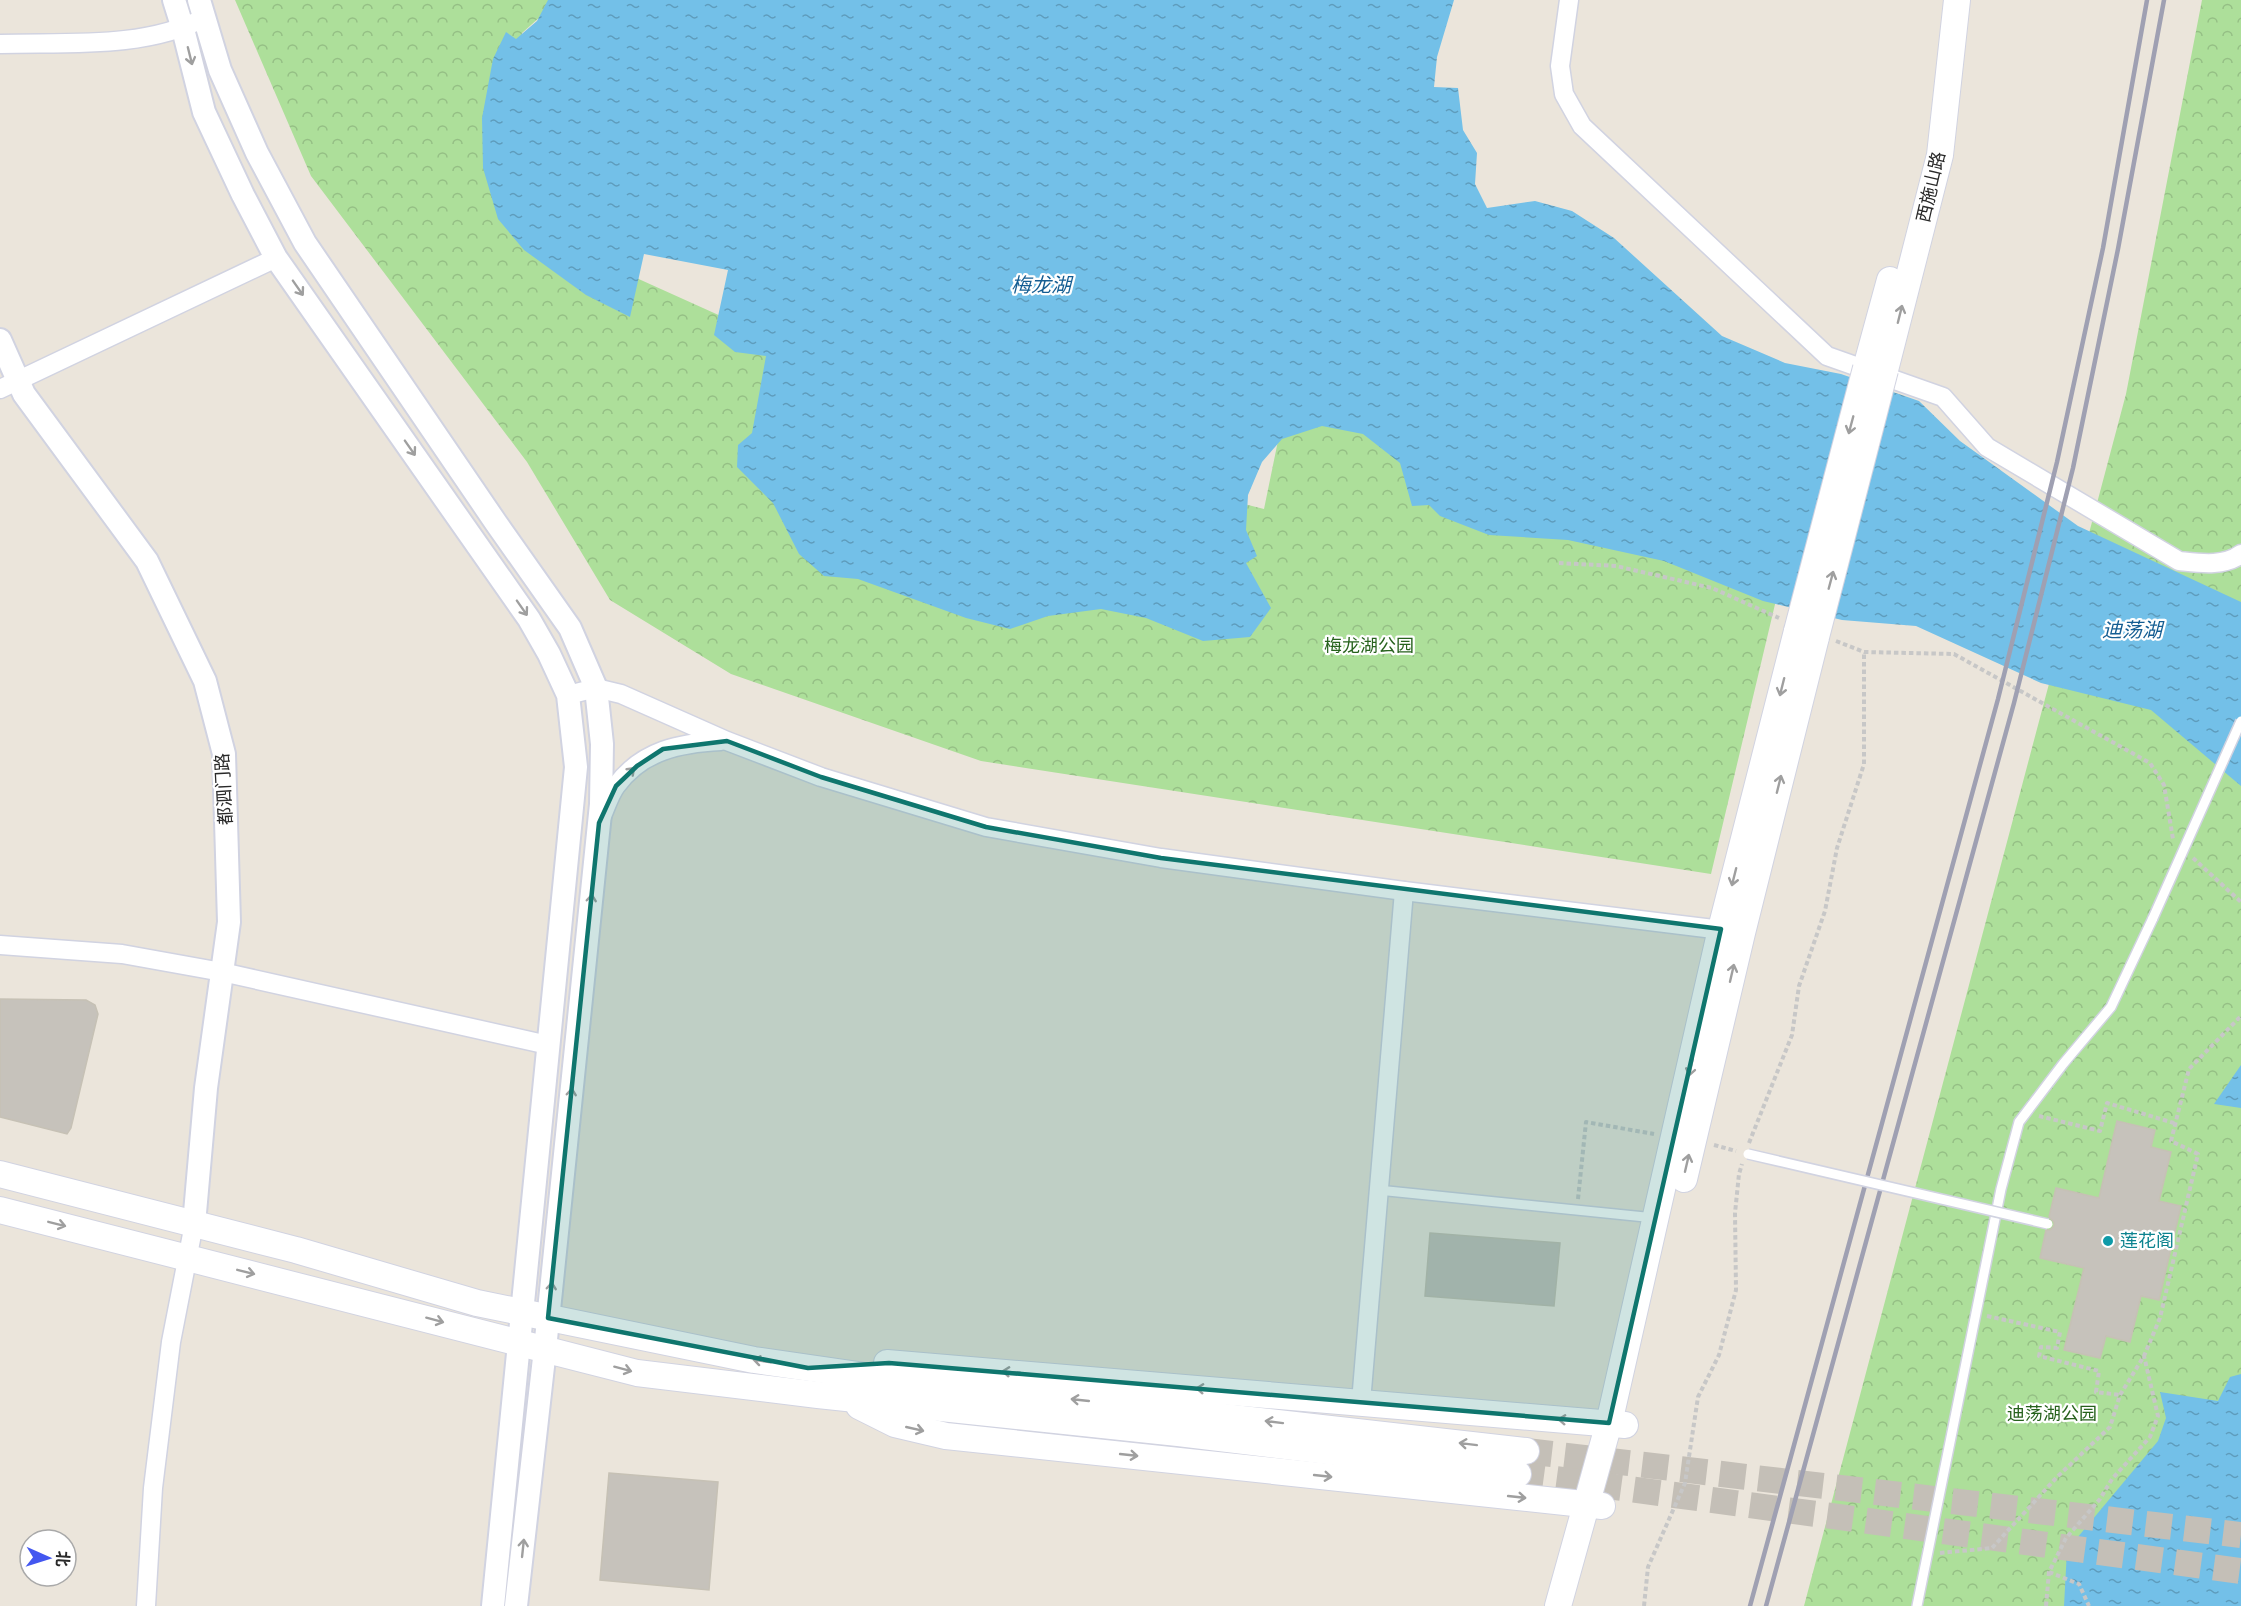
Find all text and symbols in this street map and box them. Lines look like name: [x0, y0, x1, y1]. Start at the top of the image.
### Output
one-way arrow: [184, 46, 196, 65]
street label: 西施山路: [1912, 149, 1950, 225]
water label: 梅龙湖: [1011, 273, 1074, 297]
one-way arrow: [292, 280, 304, 296]
one-way arrow: [1894, 305, 1906, 324]
one-way arrow: [1845, 415, 1857, 434]
one-way arrow: [404, 439, 416, 456]
one-way arrow: [1826, 571, 1837, 590]
one-way arrow: [516, 599, 528, 616]
water label: 迪荡湖: [2102, 618, 2165, 642]
park label: 梅龙湖公园: [1324, 635, 1414, 657]
one-way arrow: [1776, 678, 1788, 697]
street label: 都泗门路: [211, 752, 237, 826]
one-way arrow: [621, 767, 636, 781]
one-way arrow: [1774, 775, 1786, 794]
one-way arrow: [1728, 867, 1740, 886]
one-way arrow: [586, 894, 597, 914]
one-way arrow: [1727, 964, 1739, 983]
one-way arrow: [1684, 1057, 1696, 1076]
one-way arrow: [566, 1088, 577, 1108]
one-way arrow: [1682, 1154, 1694, 1173]
one-way arrow: [47, 1219, 66, 1230]
place label: 莲花阁: [2120, 1230, 2174, 1252]
marker: 莲花阁: [2101, 1234, 2115, 1248]
one-way arrow: [236, 1267, 255, 1279]
one-way arrow: [546, 1282, 557, 1302]
one-way arrow: [425, 1315, 444, 1327]
one-way arrow: [752, 1356, 772, 1367]
one-way arrow: [613, 1364, 632, 1376]
one-way arrow: [1002, 1367, 1021, 1378]
one-way arrow: [1196, 1383, 1216, 1394]
one-way arrow: [1071, 1394, 1091, 1405]
park label: 迪荡湖公园: [2007, 1403, 2097, 1425]
one-way arrow: [1558, 1414, 1577, 1425]
one-way arrow: [1265, 1416, 1284, 1427]
one-way arrow: [905, 1423, 924, 1435]
one-way arrow: [1458, 1438, 1478, 1449]
one-way arrow: [1119, 1450, 1139, 1461]
one-way arrow: [1313, 1471, 1333, 1482]
one-way arrow: [1507, 1492, 1527, 1503]
north arrow: [18, 1528, 78, 1588]
one-way arrow: [518, 1538, 529, 1558]
text: 北: [53, 1550, 72, 1567]

